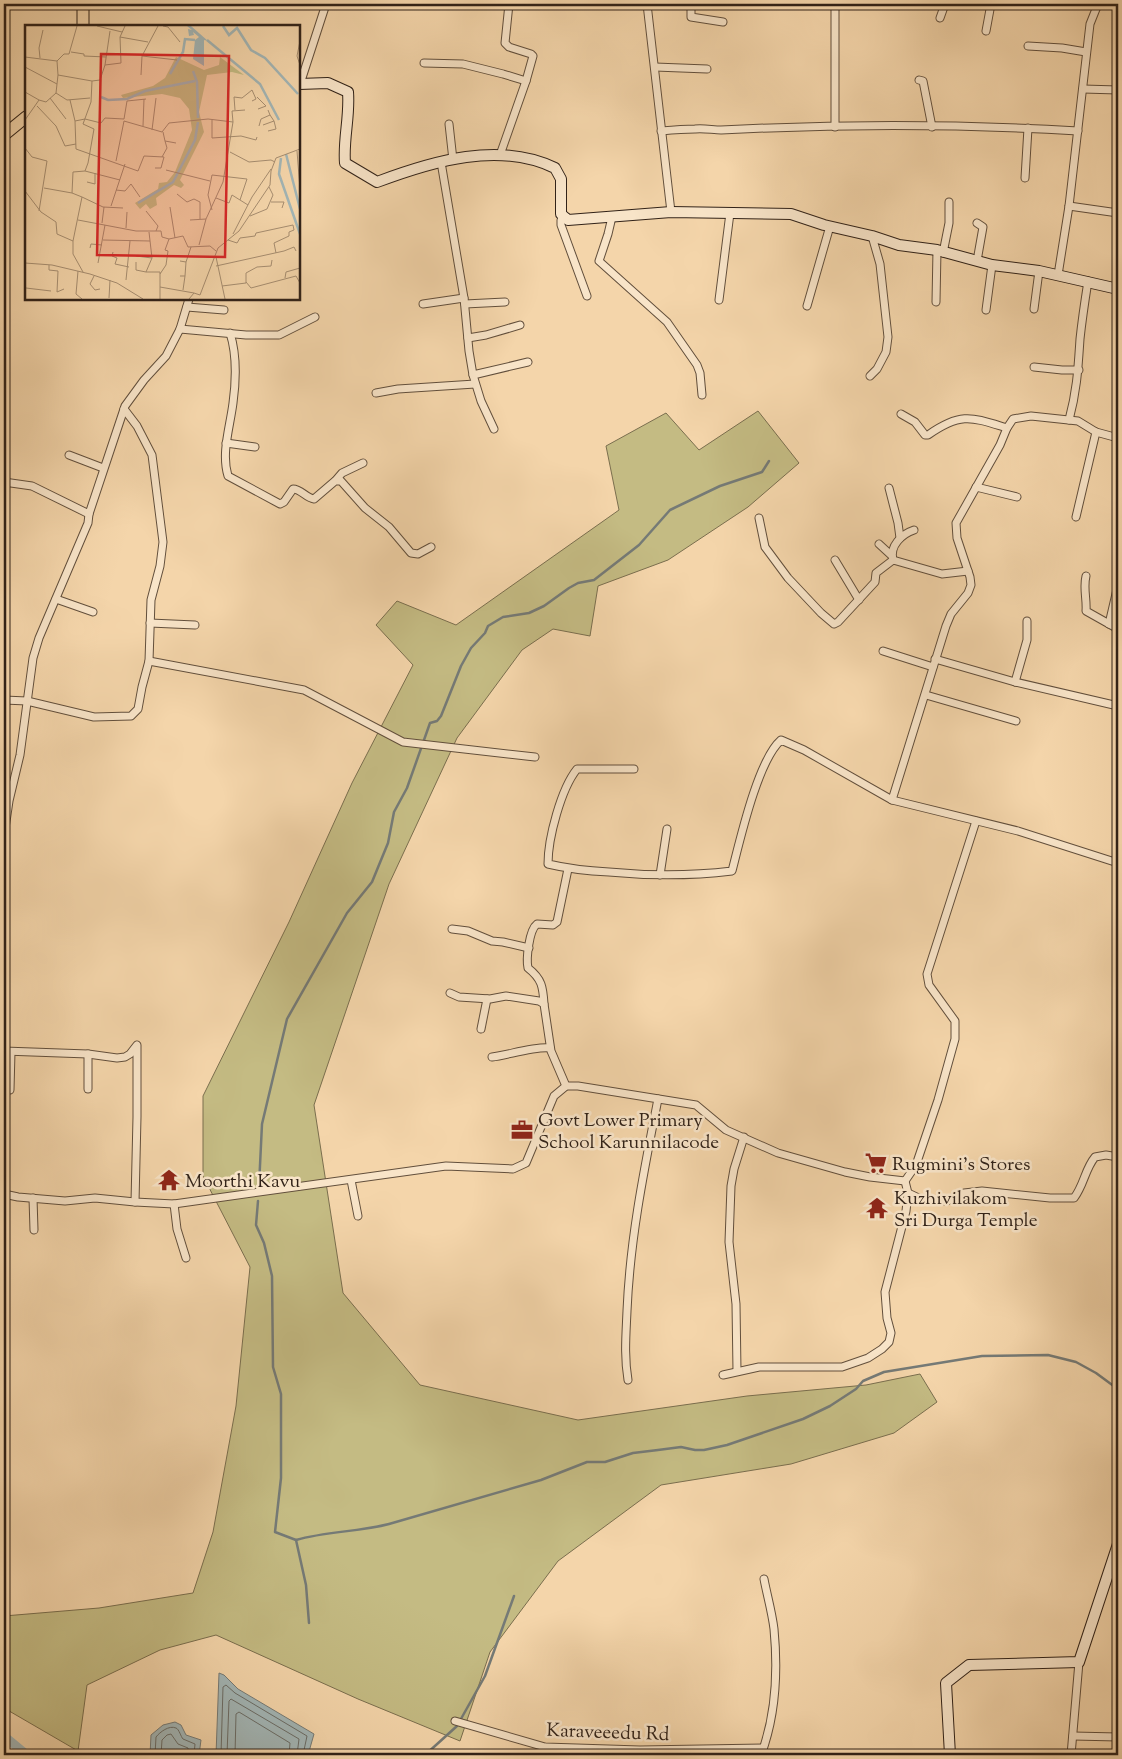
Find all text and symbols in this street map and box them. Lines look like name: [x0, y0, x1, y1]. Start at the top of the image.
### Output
inset map: [25, 25, 300, 300]
place label: Govt Lower Primary School Karunnilacode: [538, 1108, 719, 1157]
office icon: Govt Lower Primary School Karunnilacode: [509, 1117, 535, 1143]
supermarket icon: Rugmini's Stores: [863, 1150, 889, 1176]
place label: Rugmini's Stores: [892, 1152, 1031, 1179]
temple icon: Moorthi Kavu: [156, 1167, 182, 1193]
place label: Moorthi Kavu: [185, 1169, 300, 1196]
place label: Kuzhivilakom Sri Durga Temple: [894, 1186, 1038, 1235]
temple icon: Kuzhivilakom Sri Durga Temple: [864, 1195, 890, 1221]
street label: Karaveeedu Rd: [546, 1718, 670, 1749]

